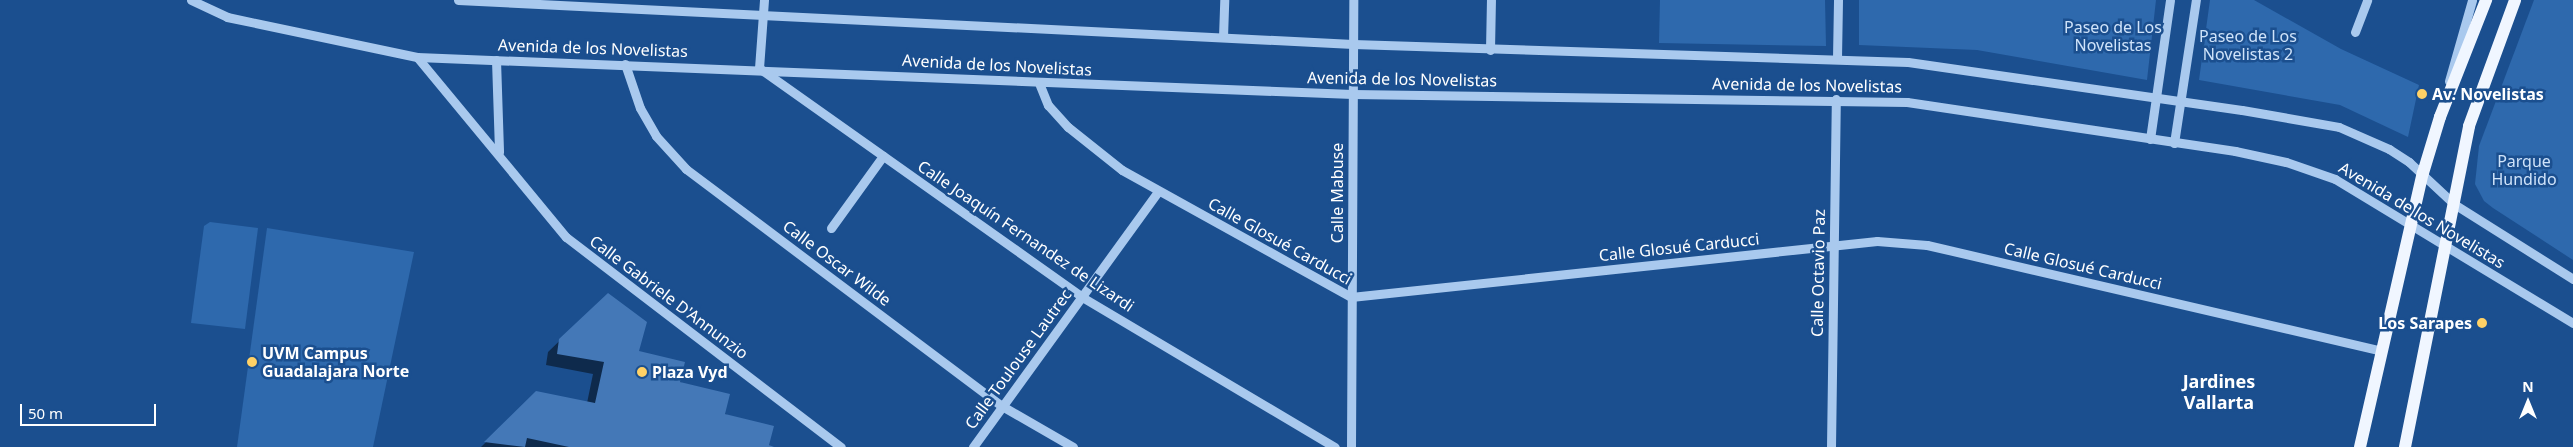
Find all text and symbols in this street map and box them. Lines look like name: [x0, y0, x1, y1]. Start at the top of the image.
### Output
park label: Paseo de Los Novelistas: [2064, 17, 2162, 55]
park label: Paseo de Los Novelistas 2: [2199, 26, 2297, 64]
street label: Avenida de los Novelistas: [498, 35, 688, 61]
street label: Avenida de los Novelistas: [902, 50, 1092, 80]
street label: Avenida de los Novelistas: [1307, 68, 1497, 90]
street label: Avenida de los Novelistas: [1712, 74, 1902, 96]
place label: Av. Novelistas: [2432, 84, 2544, 104]
marker: Av. Novelistas: [2416, 88, 2428, 100]
street label: Calle Mabuse: [1327, 143, 1347, 243]
park label: Parque Hundido: [2491, 151, 2557, 189]
street label: Calle Joaquín Fernandez de Lizardi: [914, 156, 1138, 316]
street label: Avenida de los Novelistas: [2336, 158, 2508, 272]
street label: Calle Glosué Carducci: [1205, 194, 1355, 288]
street label: Calle Octavio Paz: [1807, 209, 1829, 337]
street label: Calle Oscar Wilde: [779, 216, 895, 310]
street label: Calle Glosué Carducci: [1598, 229, 1760, 265]
street label: Calle Gabriele D'Annunzio: [586, 231, 752, 363]
street label: Calle Glosué Carducci: [2002, 239, 2164, 293]
street label: Calle Toulouse Lautrec: [961, 285, 1075, 433]
place label: Los Sarapes: [2378, 313, 2472, 333]
marker: Los Sarapes: [2476, 317, 2488, 329]
place label: UVM Campus Guadalajara Norte: [262, 343, 409, 381]
marker: UVM Campus Guadalajara Norte: [246, 356, 258, 368]
place label: Plaza Vyd: [652, 362, 728, 382]
marker: Plaza Vyd: [636, 366, 648, 378]
district label: Jardines Vallarta: [2183, 371, 2255, 414]
north arrow: [2503, 377, 2553, 427]
text: N: [2522, 377, 2534, 396]
scale bar: [22, 394, 159, 426]
text: 50 m: [28, 403, 63, 423]

